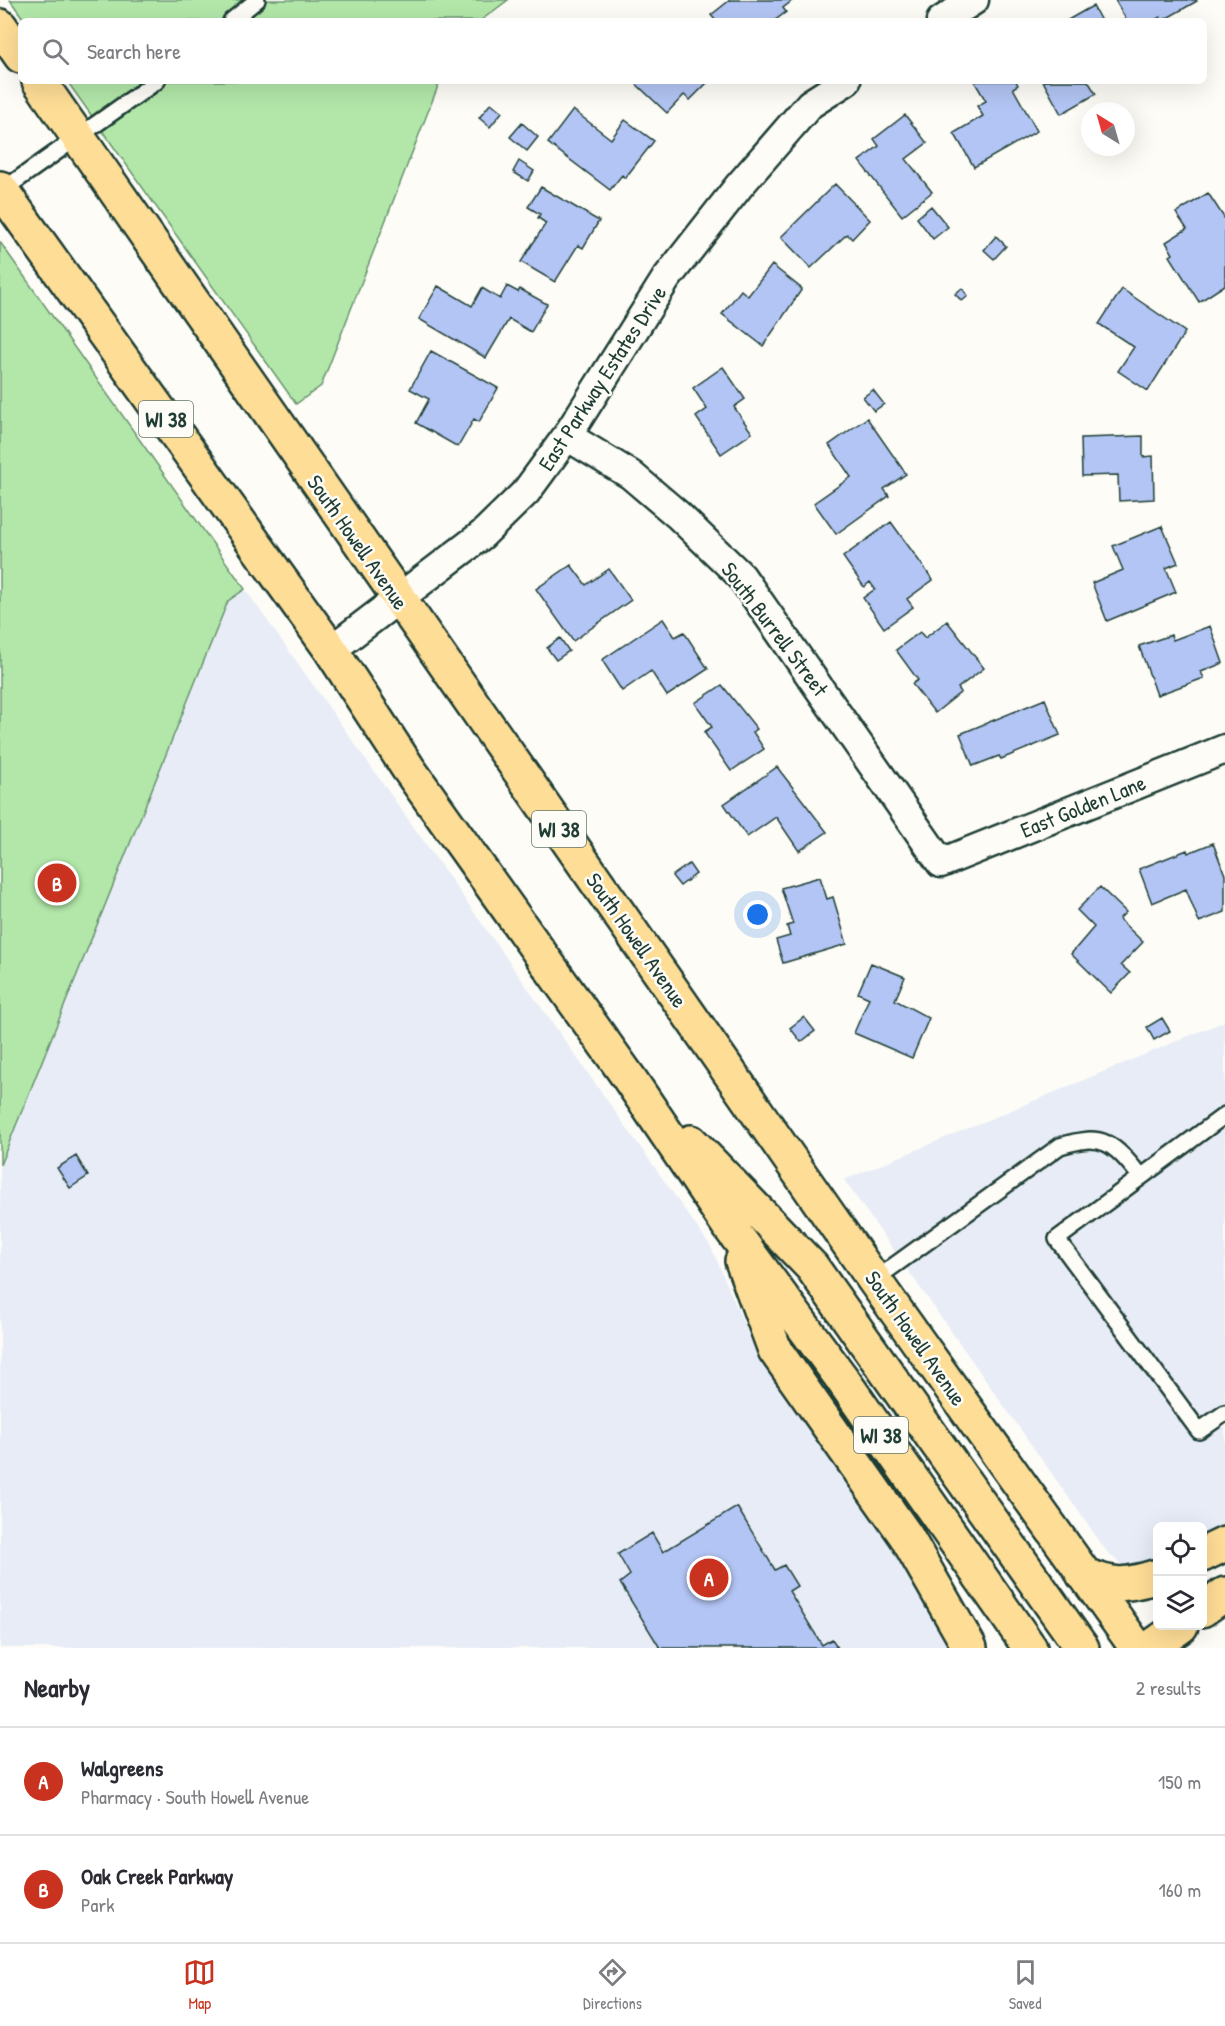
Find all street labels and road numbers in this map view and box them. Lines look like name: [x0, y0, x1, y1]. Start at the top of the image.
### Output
street label: East Parkway Estates Drive: [531, 279, 673, 476]
road number: WI 38: [139, 401, 193, 437]
street label: South Howell Avenue: [300, 469, 416, 616]
street label: South Burrell Street: [715, 556, 836, 703]
street label: East Golden Lane: [1016, 767, 1150, 845]
road number: WI 38: [532, 811, 586, 847]
street label: South Howell Avenue: [579, 867, 695, 1014]
street label: South Howell Avenue: [858, 1265, 974, 1412]
road number: WI 38: [854, 1417, 908, 1453]

